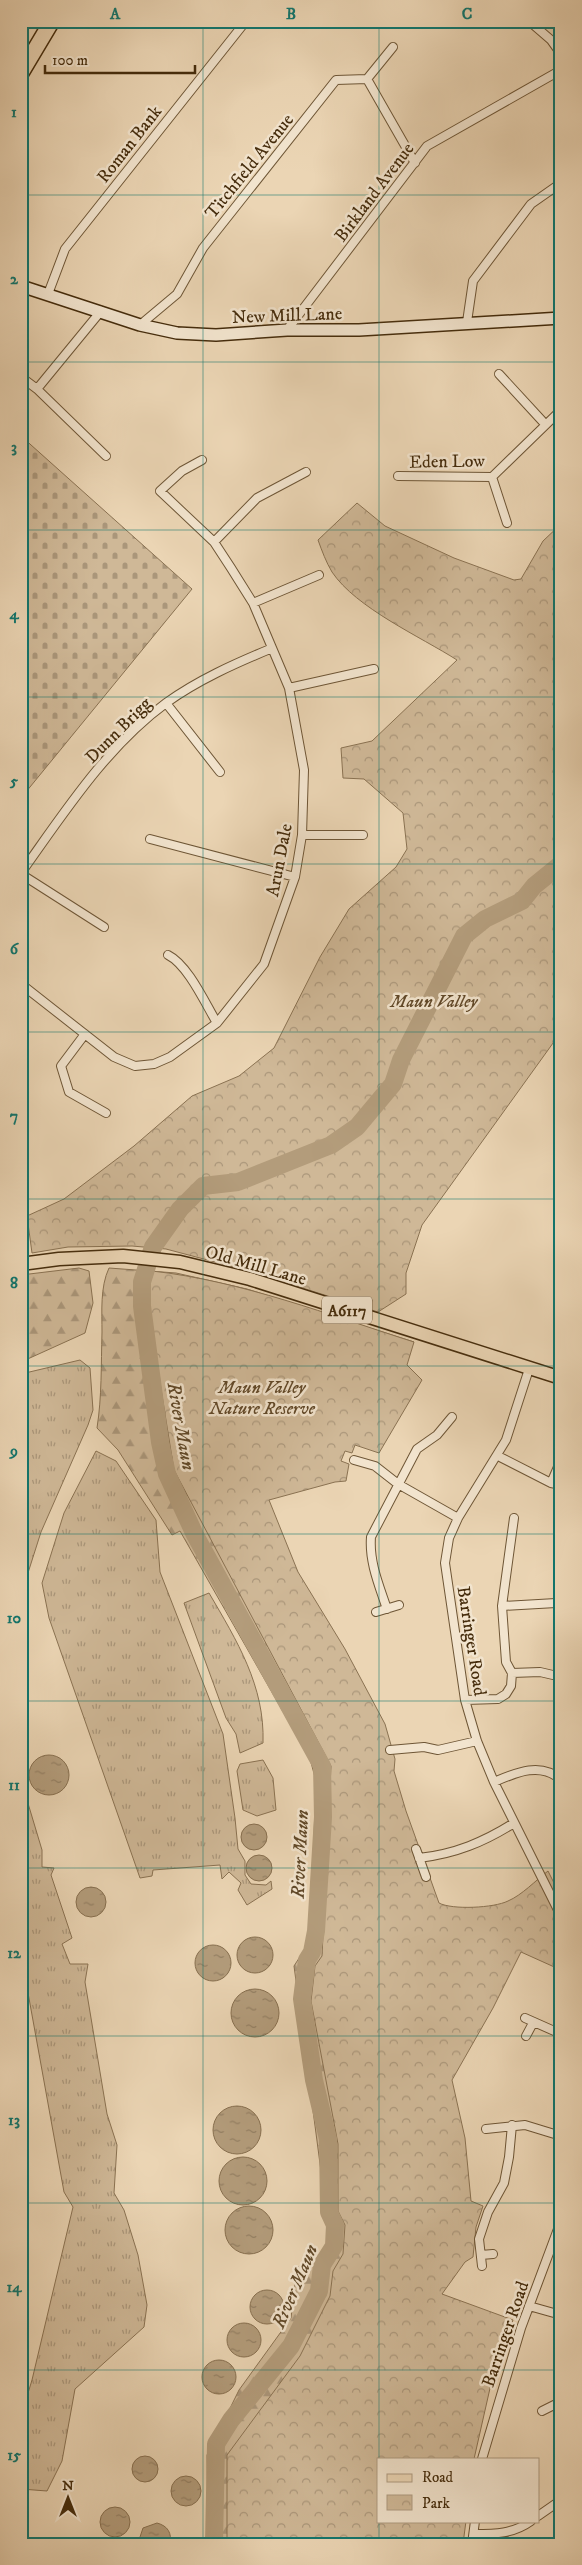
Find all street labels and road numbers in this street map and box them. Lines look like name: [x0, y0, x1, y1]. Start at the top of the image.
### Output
street label: Roman Bank: [93, 101, 167, 188]
street label: Titchfield Avenue: [201, 110, 299, 224]
street label: Birkland Avenue: [330, 139, 419, 247]
street label: New Mill Lane: [231, 303, 343, 329]
street label: Eden Low: [409, 450, 486, 474]
street label: Dunn Brigg: [81, 693, 157, 769]
street label: Arun Dale: [262, 822, 298, 899]
street label: Old Mill Lane: [203, 1241, 309, 1291]
road number: A6117: [322, 1296, 372, 1324]
street label: Barringer Road: [452, 1585, 491, 1697]
street label: Barringer Road: [478, 2278, 534, 2390]

